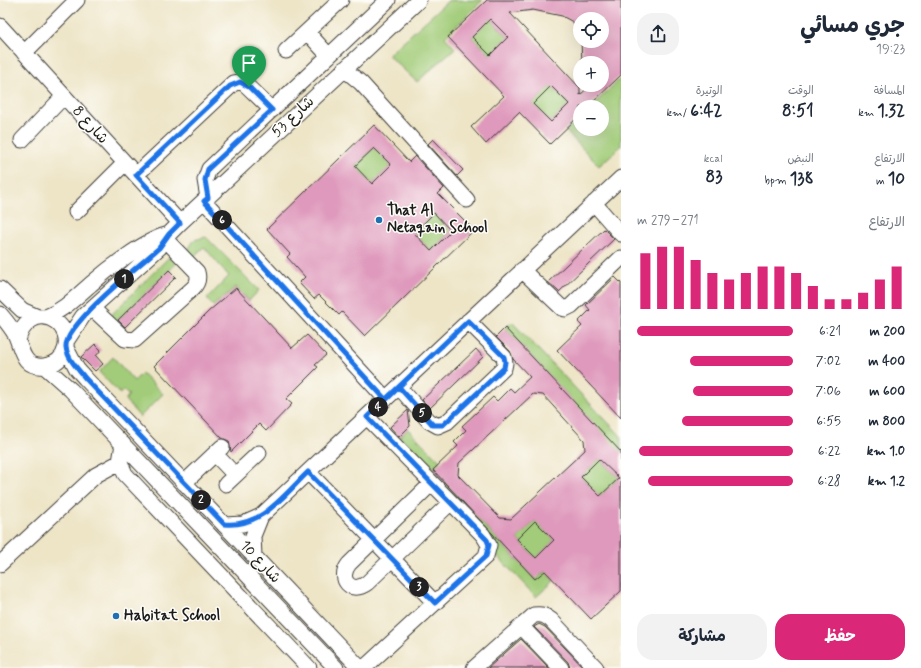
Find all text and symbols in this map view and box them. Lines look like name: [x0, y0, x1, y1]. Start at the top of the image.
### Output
map controls: [573, 12, 609, 136]
button: locate: [573, 12, 609, 48]
text: جري مسائي: [800, 12, 905, 40]
button: share: [637, 13, 679, 55]
text: 19:23: [876, 41, 905, 58]
pin: [232, 46, 266, 87]
icon: arrive: [238, 52, 260, 74]
button: +: [573, 56, 609, 92]
text: الوتيرة: [696, 84, 722, 98]
text: الوقت: [788, 84, 814, 98]
text: المسافة: [874, 84, 905, 98]
street label: شارع 53: [267, 92, 319, 142]
button: −: [573, 100, 609, 136]
text: 6:42: [690, 100, 722, 122]
text: 8:51: [782, 100, 814, 122]
text: 1.32: [877, 100, 905, 122]
street label: شارع 8: [68, 102, 112, 148]
text: /km: [666, 106, 690, 120]
text: km: [858, 106, 877, 120]
text: kcal: [704, 152, 722, 166]
text: النبض: [787, 152, 814, 166]
text: الارتفاع: [874, 152, 905, 166]
text: 83: [706, 166, 722, 188]
text: 138: [790, 168, 814, 190]
text: 10: [888, 168, 905, 190]
text: bpm: [765, 174, 790, 188]
text: m: [876, 174, 888, 188]
place label: That Al Netaqain School: [387, 201, 488, 238]
pin: 6: [212, 210, 232, 230]
text: 271–279 m: [637, 212, 699, 229]
text: 6: [219, 213, 225, 227]
text: الارتفاع: [869, 214, 905, 231]
marker: That Al Netaqain School: [374, 215, 384, 225]
pin: 1: [114, 269, 134, 289]
text: 1: [122, 272, 126, 286]
text: 6:21: [819, 323, 841, 340]
text: 200 m: [870, 323, 905, 340]
text: 7:02: [816, 353, 841, 370]
text: 400 m: [868, 353, 905, 370]
text: 7:06: [815, 383, 841, 400]
text: 600 m: [869, 383, 905, 400]
pin: 4: [368, 397, 388, 417]
text: 4: [375, 400, 381, 414]
pin: 5: [412, 403, 432, 423]
text: 5: [419, 406, 425, 420]
text: 6:55: [816, 413, 841, 430]
text: 800 m: [869, 413, 905, 430]
text: 6:22: [818, 443, 841, 460]
text: 1.0 km: [867, 443, 905, 460]
text: 6:28: [817, 473, 841, 490]
text: 1.2 km: [868, 473, 905, 490]
pin: 2: [191, 490, 211, 510]
text: 2: [198, 493, 204, 507]
street label: شارع 10: [235, 536, 285, 588]
pin: 3: [409, 577, 429, 597]
text: 3: [417, 580, 421, 594]
place label: Habitat School: [124, 606, 220, 626]
marker: Habitat School: [111, 611, 121, 621]
button: مشاركة: [637, 614, 767, 660]
button: حفظ: [775, 614, 905, 660]

